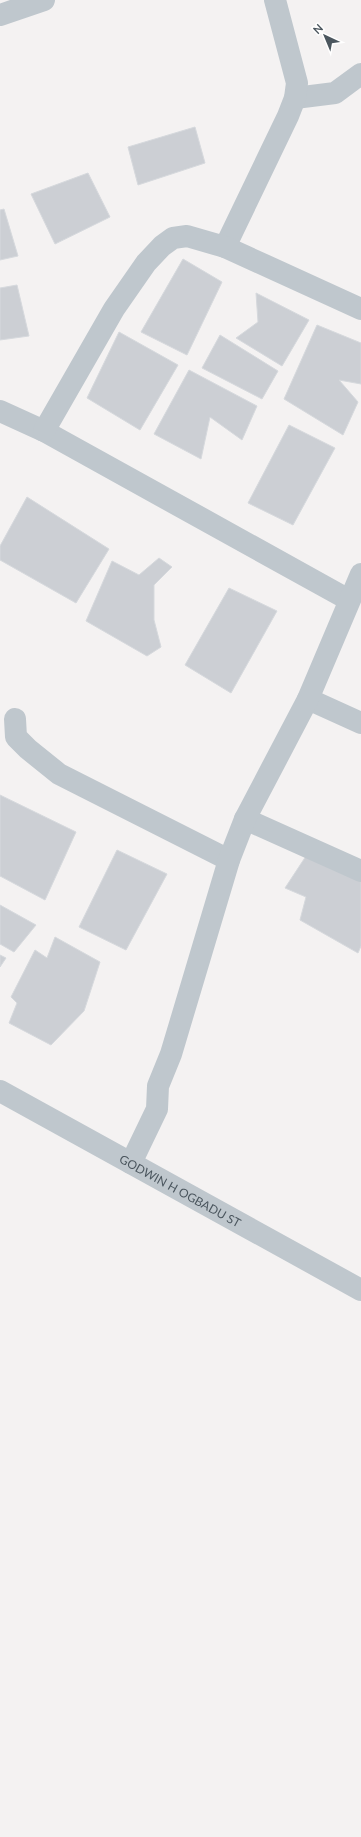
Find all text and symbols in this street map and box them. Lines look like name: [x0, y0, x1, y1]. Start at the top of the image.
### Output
north arrow: [305, 16, 345, 56]
text: N: [310, 21, 325, 36]
street label: GODWIN H OGBADU ST: [117, 1151, 244, 1230]

